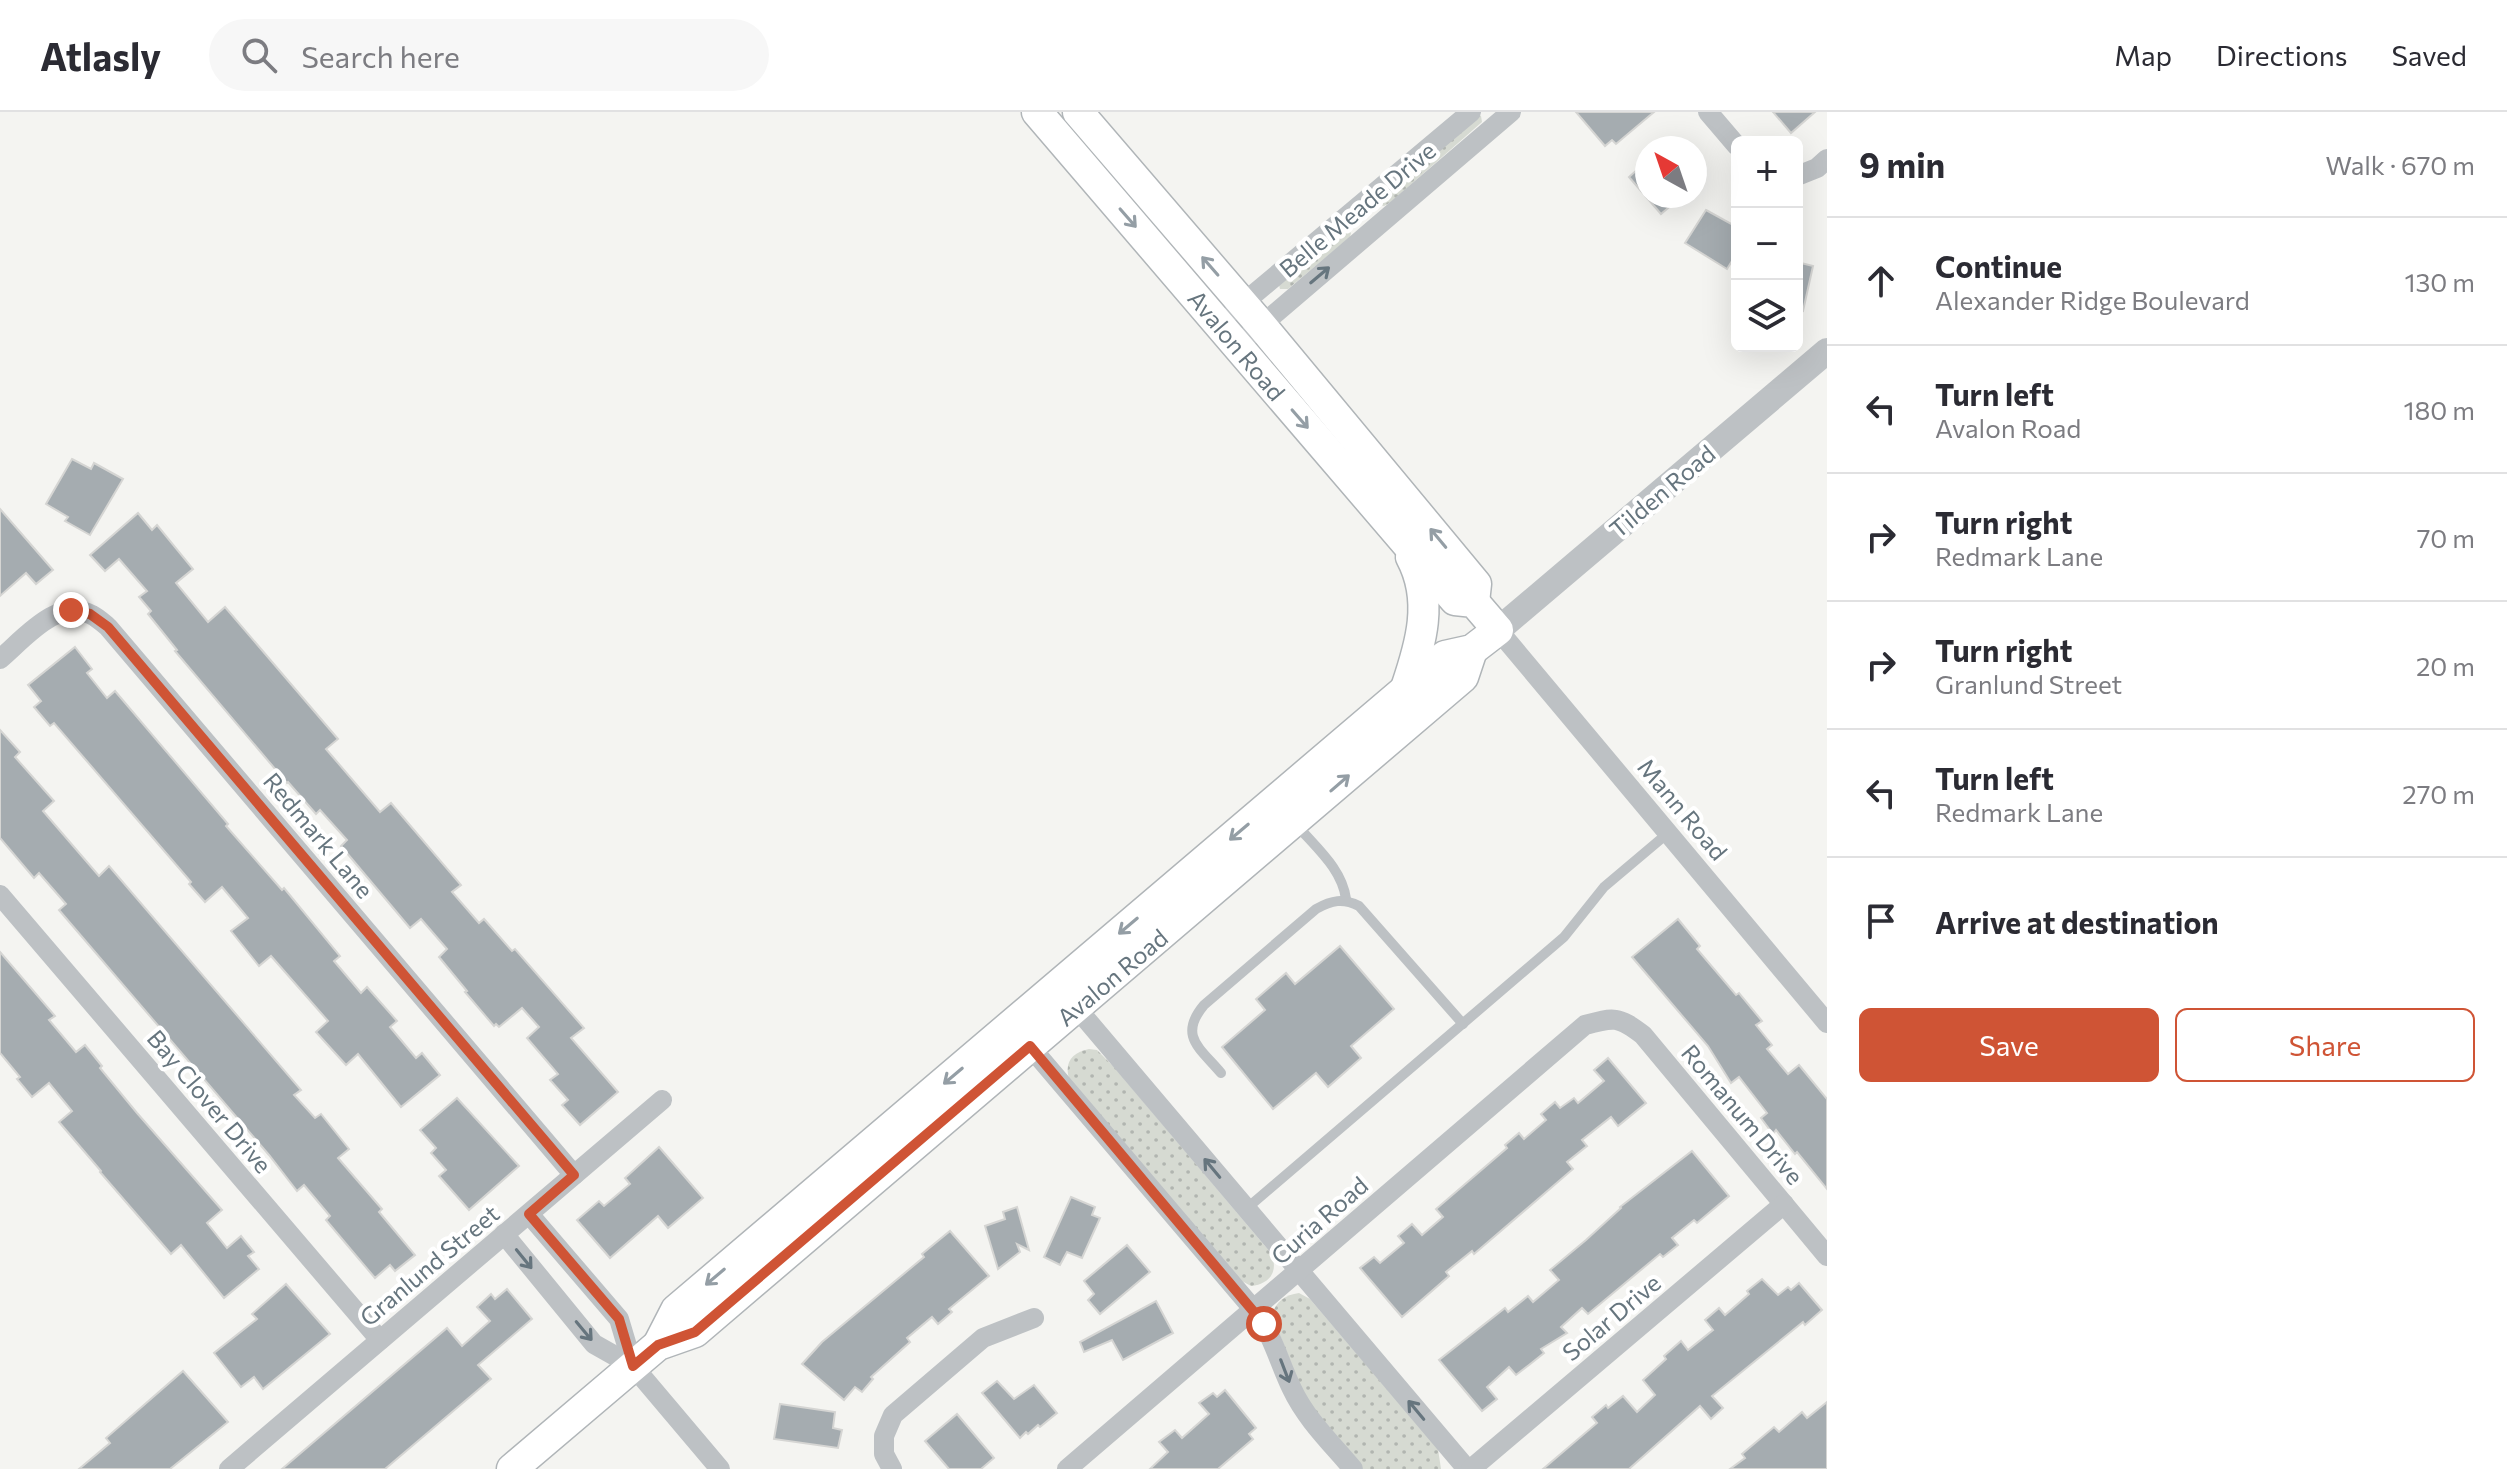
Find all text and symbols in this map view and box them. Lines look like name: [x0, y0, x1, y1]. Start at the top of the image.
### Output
search box: [209, 19, 769, 91]
text: Atlasly: [40, 32, 161, 79]
icon: search: [237, 33, 281, 77]
text: Search here: [301, 37, 460, 74]
text: Map: [2114, 38, 2172, 72]
text: Directions: [2216, 38, 2347, 72]
text: Saved: [2391, 38, 2467, 72]
street label: Belle Meade Drive: [1273, 135, 1441, 283]
north arrow: [1635, 136, 1707, 208]
map controls: [1731, 136, 1803, 352]
button: +: [1731, 136, 1803, 208]
text: 9 min: [1859, 143, 1945, 185]
text: Walk · 670 m: [2326, 149, 2475, 180]
one-way arrow: [1119, 207, 1137, 228]
button: −: [1731, 208, 1803, 280]
text: Continue: [1935, 247, 2062, 284]
one-way arrow: [1201, 256, 1219, 277]
icon: ahead: [1859, 259, 1903, 303]
one-way arrow: [1310, 266, 1330, 284]
text: 130 m: [2404, 266, 2475, 297]
button: layers: [1731, 280, 1803, 352]
street label: Avalon Road: [1182, 284, 1292, 406]
text: Alexander Ridge Boulevard: [1935, 284, 2250, 315]
text: Turn left: [1935, 375, 2054, 412]
icon: left: [1859, 387, 1903, 431]
text: 180 m: [2403, 394, 2475, 425]
one-way arrow: [1291, 408, 1309, 429]
text: Avalon Road: [1935, 412, 2081, 443]
street label: Tilden Road: [1603, 439, 1721, 543]
text: Turn right: [1935, 503, 2072, 540]
icon: right: [1859, 515, 1903, 559]
text: 70 m: [2417, 522, 2475, 553]
one-way arrow: [1429, 529, 1447, 549]
text: Redmark Lane: [1935, 540, 2103, 571]
route end: [53, 592, 89, 628]
text: Turn right: [1935, 631, 2072, 668]
icon: right: [1859, 643, 1903, 687]
text: 20 m: [2416, 650, 2475, 681]
text: Granlund Street: [1935, 668, 2122, 699]
street label: Mann Road: [1632, 752, 1734, 866]
text: Turn left: [1935, 759, 2054, 796]
street label: Redmark Lane: [258, 766, 380, 904]
icon: left: [1859, 771, 1903, 815]
one-way arrow: [1329, 774, 1349, 792]
text: 270 m: [2402, 778, 2475, 809]
text: Redmark Lane: [1935, 796, 2103, 827]
one-way arrow: [1230, 823, 1250, 841]
icon: arrive: [1859, 899, 1903, 943]
text: Arrive at destination: [1935, 903, 2219, 940]
one-way arrow: [1119, 917, 1139, 935]
street label: Avalon Road: [1051, 922, 1173, 1032]
button: Save: [1859, 1008, 2159, 1082]
button: Share: [2175, 1008, 2475, 1082]
street label: Bay Clover Drive: [142, 1024, 278, 1178]
street label: Romanum Drive: [1676, 1038, 1810, 1190]
one-way arrow: [943, 1066, 964, 1084]
one-way arrow: [1203, 1159, 1221, 1179]
street label: Curia Road: [1265, 1170, 1373, 1270]
street label: Granlund Street: [353, 1198, 505, 1332]
one-way arrow: [515, 1248, 533, 1269]
one-way arrow: [705, 1268, 726, 1286]
street label: Solar Drive: [1556, 1268, 1666, 1366]
route start: [1246, 1306, 1282, 1342]
one-way arrow: [575, 1321, 593, 1341]
one-way arrow: [1279, 1358, 1293, 1382]
one-way arrow: [1407, 1400, 1425, 1420]

